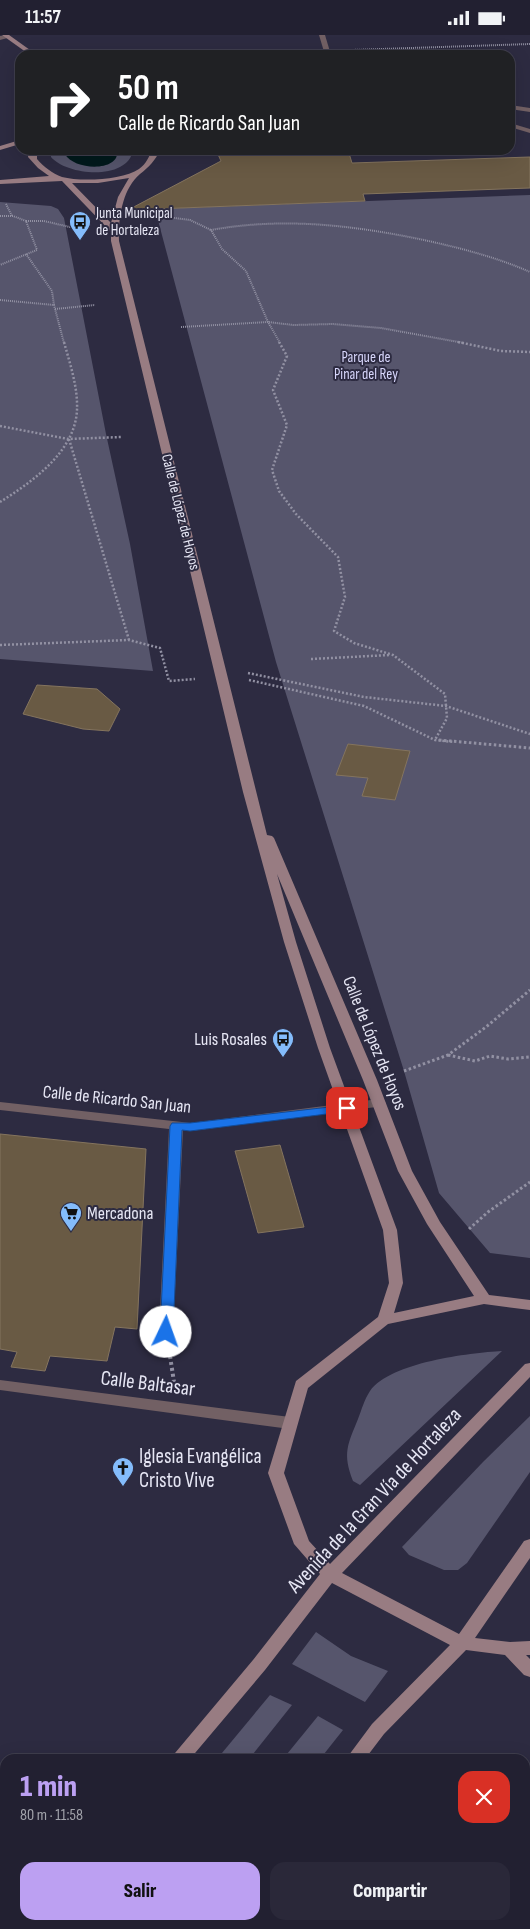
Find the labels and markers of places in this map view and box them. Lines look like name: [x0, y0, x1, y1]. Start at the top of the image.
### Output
place label: Junta Municipal de Hortaleza: [95, 204, 172, 240]
bus stop icon: Junta Municipal de Hortaleza: [68, 210, 92, 241]
bus stop icon: Luis Rosales: [271, 1027, 295, 1058]
place label: Luis Rosales: [194, 1029, 267, 1050]
pin: [326, 1087, 368, 1129]
supermarket icon: Mercadona: [59, 1201, 83, 1232]
place label: Mercadona: [87, 1203, 153, 1224]
place label: Iglesia Evangélica Cristo Vive: [139, 1444, 262, 1493]
church icon: Iglesia Evangélica Cristo Vive: [111, 1456, 135, 1487]

